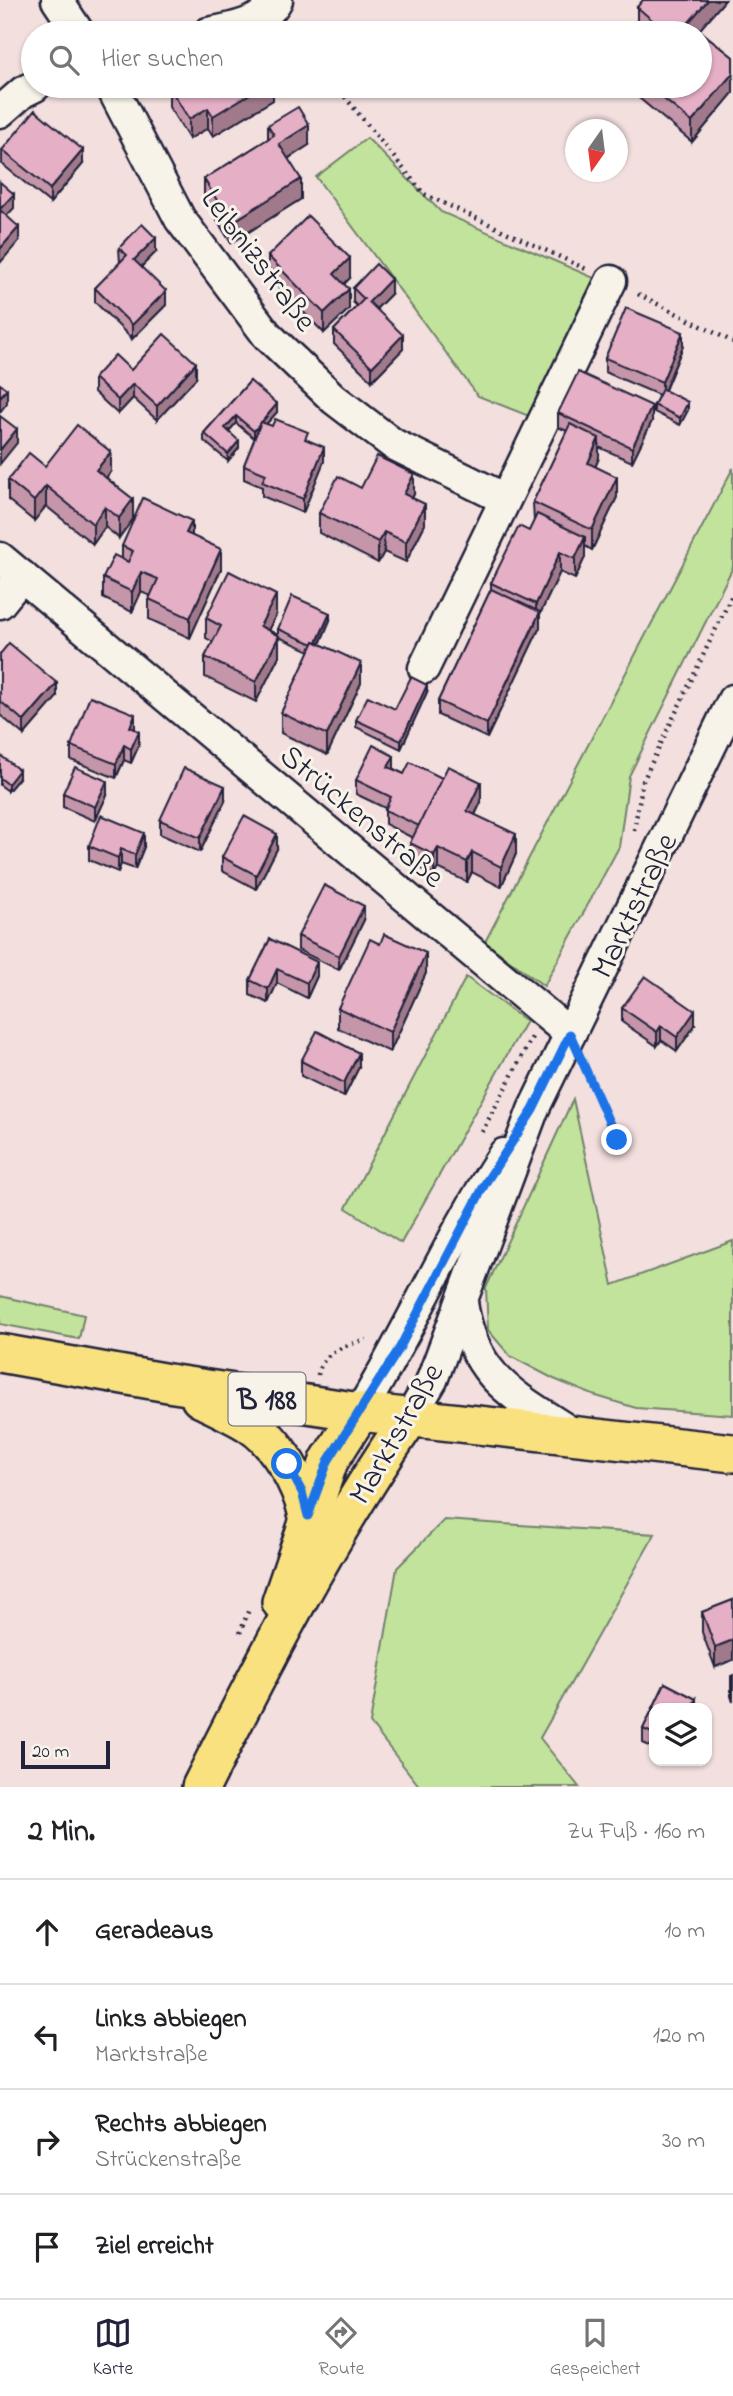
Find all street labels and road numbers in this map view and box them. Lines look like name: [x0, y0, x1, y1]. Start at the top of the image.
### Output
street label: Leibnizstraße: [188, 179, 327, 343]
street label: Strückenstraße: [268, 734, 454, 901]
street label: Marktstraße: [581, 825, 692, 987]
street label: Marktstraße: [338, 1355, 458, 1514]
road number: B 188: [229, 1372, 306, 1426]

